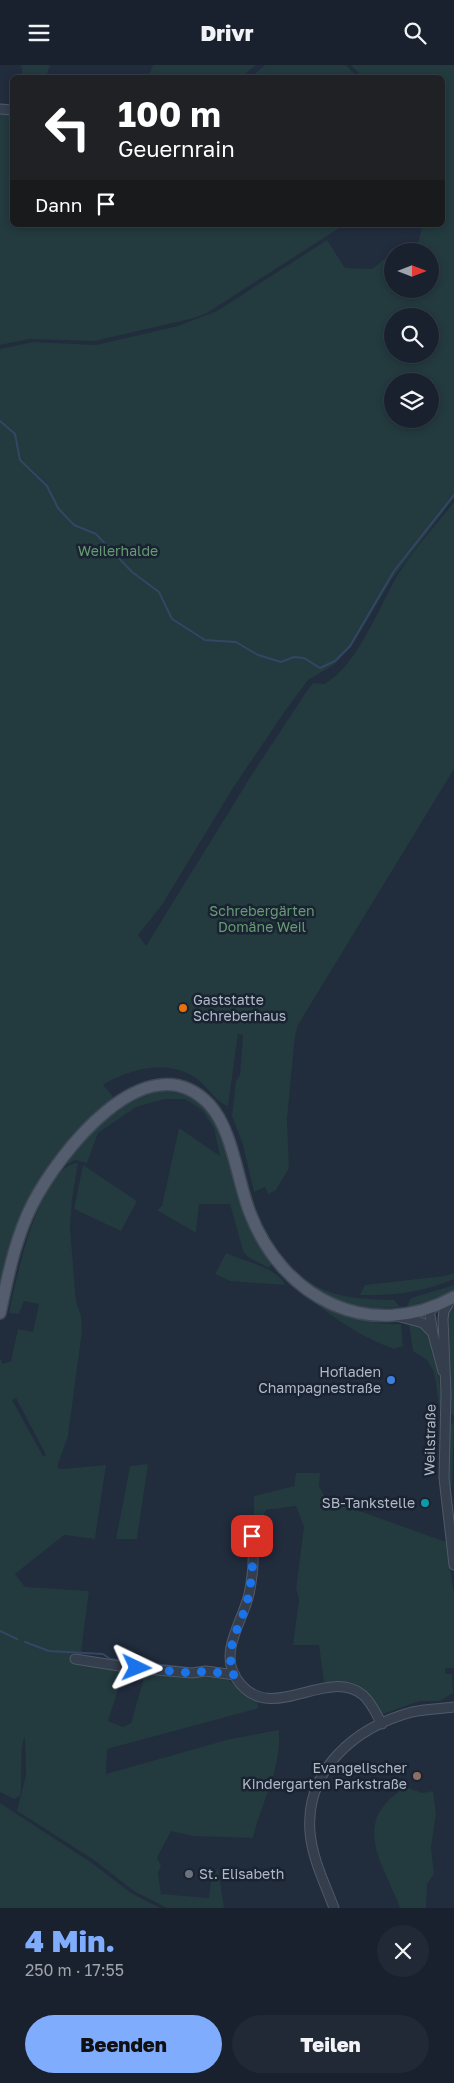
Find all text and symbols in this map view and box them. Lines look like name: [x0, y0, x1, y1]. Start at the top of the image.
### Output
icon: menu: [25, 19, 53, 47]
text: Drivr: [200, 19, 254, 46]
icon: search: [401, 19, 429, 47]
text: 100 m: [118, 93, 221, 135]
icon: left: [35, 95, 100, 160]
text: Geuernrain: [118, 135, 235, 162]
icon: arrive: [92, 190, 120, 218]
text: Dann: [35, 193, 82, 216]
north arrow: [384, 243, 439, 297]
map controls: [384, 243, 439, 428]
button: search: [384, 308, 439, 363]
button: layers: [384, 373, 439, 428]
park label: Weilerhalde: [78, 542, 158, 559]
park label: Schrebergärten Domäne Weil: [209, 902, 315, 935]
place label: Gaststatte Schreberhaus: [193, 991, 286, 1024]
marker: Gaststatte Schreberhaus: [177, 1002, 189, 1014]
place label: Hofladen Champagnestraße: [258, 1363, 381, 1396]
marker: Hofladen Champagnestraße: [385, 1374, 397, 1386]
street label: Weilstraße: [420, 1404, 439, 1476]
place label: SB-Tankstelle: [322, 1494, 415, 1511]
marker: SB-Tankstelle: [419, 1497, 431, 1509]
pin: [231, 1515, 273, 1557]
icon: arrive: [238, 1522, 266, 1550]
position arrow: [110, 1641, 162, 1693]
place label: Evangelischer Kindergarten Parkstraße: [242, 1759, 408, 1792]
marker: Evangelischer Kindergarten Parkstraße: [411, 1770, 423, 1782]
place label: St. Elisabeth: [199, 1865, 284, 1882]
marker: St. Elisabeth: [183, 1868, 195, 1880]
text: 4 Min.: [25, 1923, 115, 1959]
button: close: [377, 1925, 429, 1977]
text: 250 m · 17:55: [25, 1960, 124, 1980]
button: Beenden: [25, 2015, 222, 2073]
button: Teilen: [232, 2015, 429, 2073]

